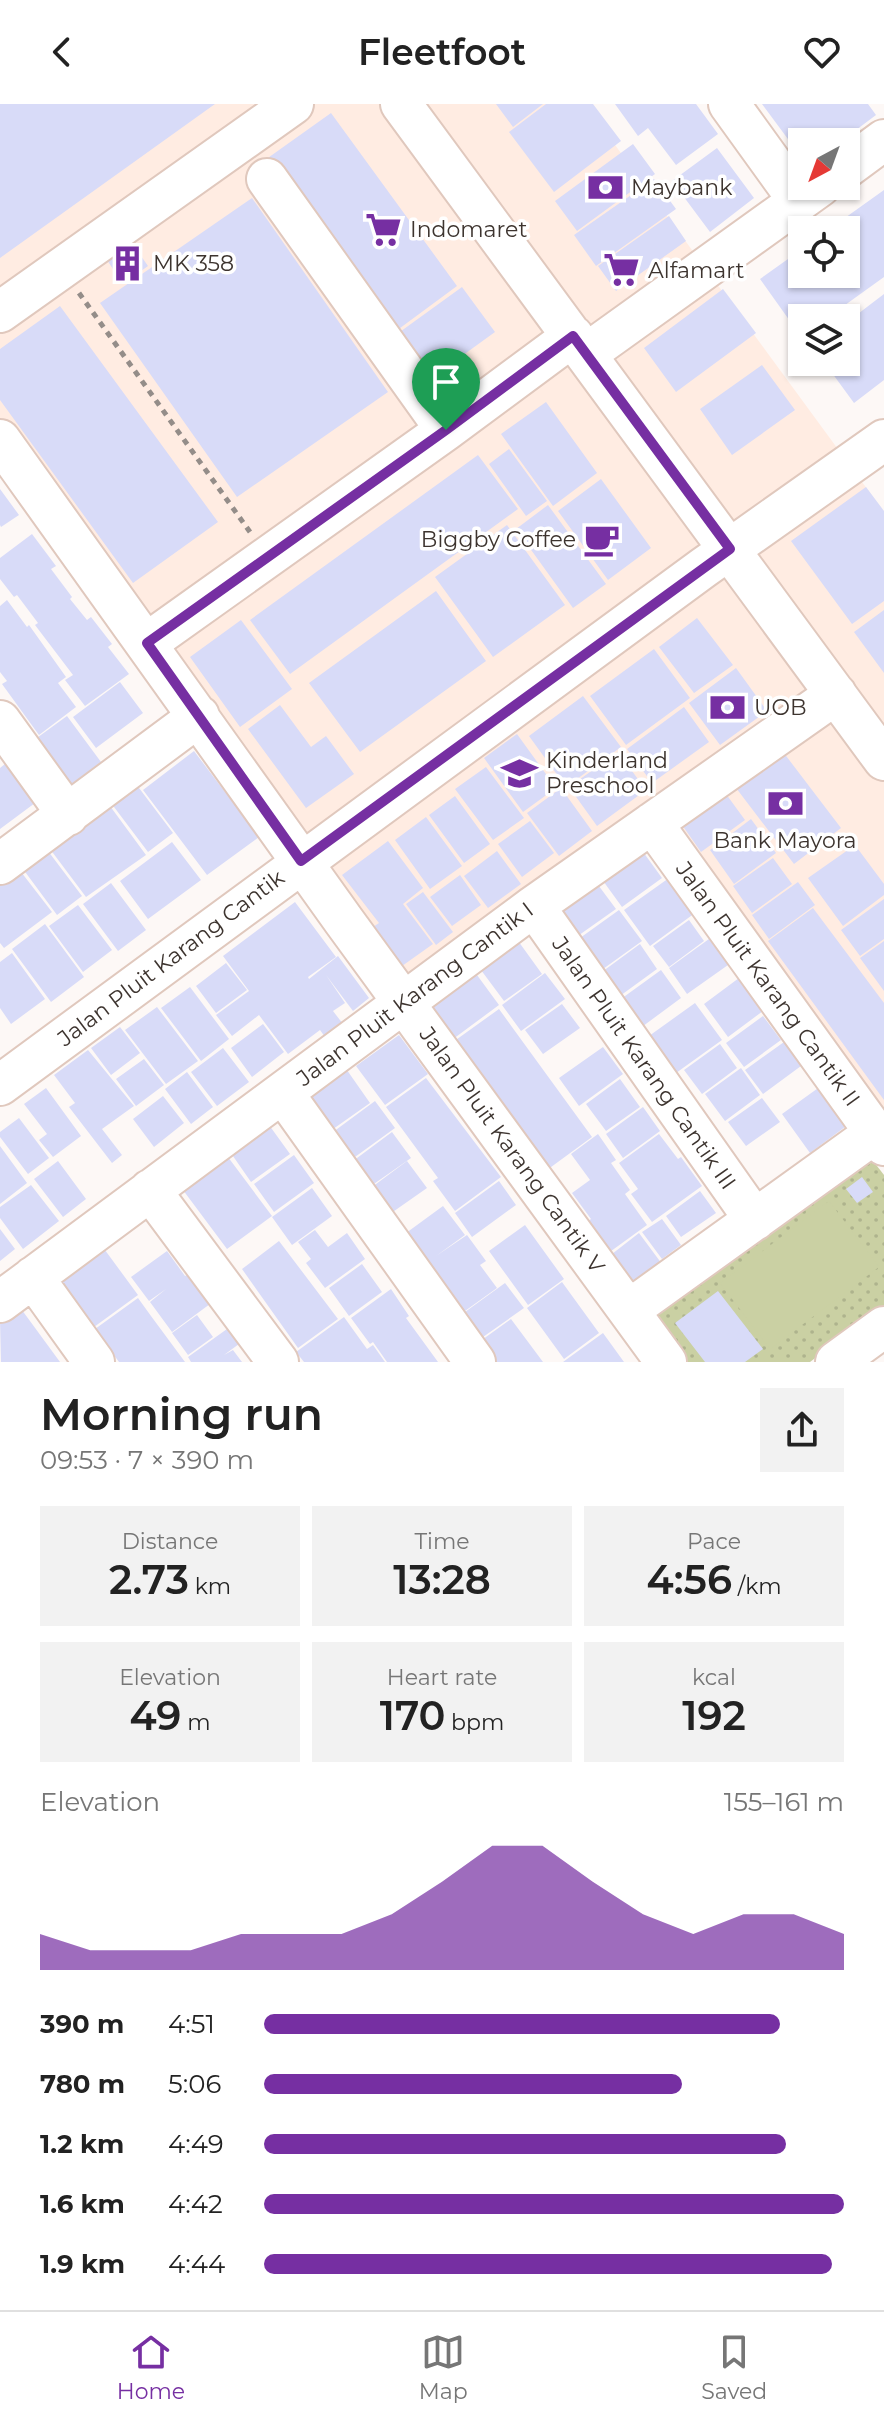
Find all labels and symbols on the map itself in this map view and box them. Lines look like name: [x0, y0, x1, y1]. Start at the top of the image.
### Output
north arrow: [788, 128, 860, 200]
bank icon: Maybank: [586, 168, 624, 206]
place label: Maybank: [631, 174, 733, 201]
supermarket icon: Indomaret: [365, 210, 403, 248]
place label: Indomaret: [410, 216, 527, 243]
building icon: MK 358: [108, 244, 146, 282]
place label: MK 358: [153, 250, 234, 277]
supermarket icon: Alfamart: [603, 251, 641, 289]
place label: Alfamart: [648, 257, 744, 284]
pin: [412, 348, 480, 430]
cafe icon: Biggby Coffee: [583, 520, 621, 558]
place label: Biggby Coffee: [421, 526, 576, 553]
bank icon: UOB: [709, 688, 747, 726]
place label: UOB: [754, 694, 806, 721]
place label: Kinderland Preschool: [546, 747, 668, 799]
school or university icon: Kinderland Preschool: [501, 754, 539, 792]
bank icon: Bank Mayora: [766, 785, 804, 823]
place label: Bank Mayora: [713, 827, 857, 854]
street label: Jalan Pluit Karang Cantik II: [670, 856, 866, 1112]
street label: Jalan Pluit Karang Cantik: [52, 863, 290, 1053]
street label: Jalan Pluit Karang Cantik I: [291, 896, 539, 1092]
street label: Jalan Pluit Karang Cantik III: [546, 931, 742, 1195]
street label: Jalan Pluit Karang Cantik V: [413, 1021, 611, 1279]

